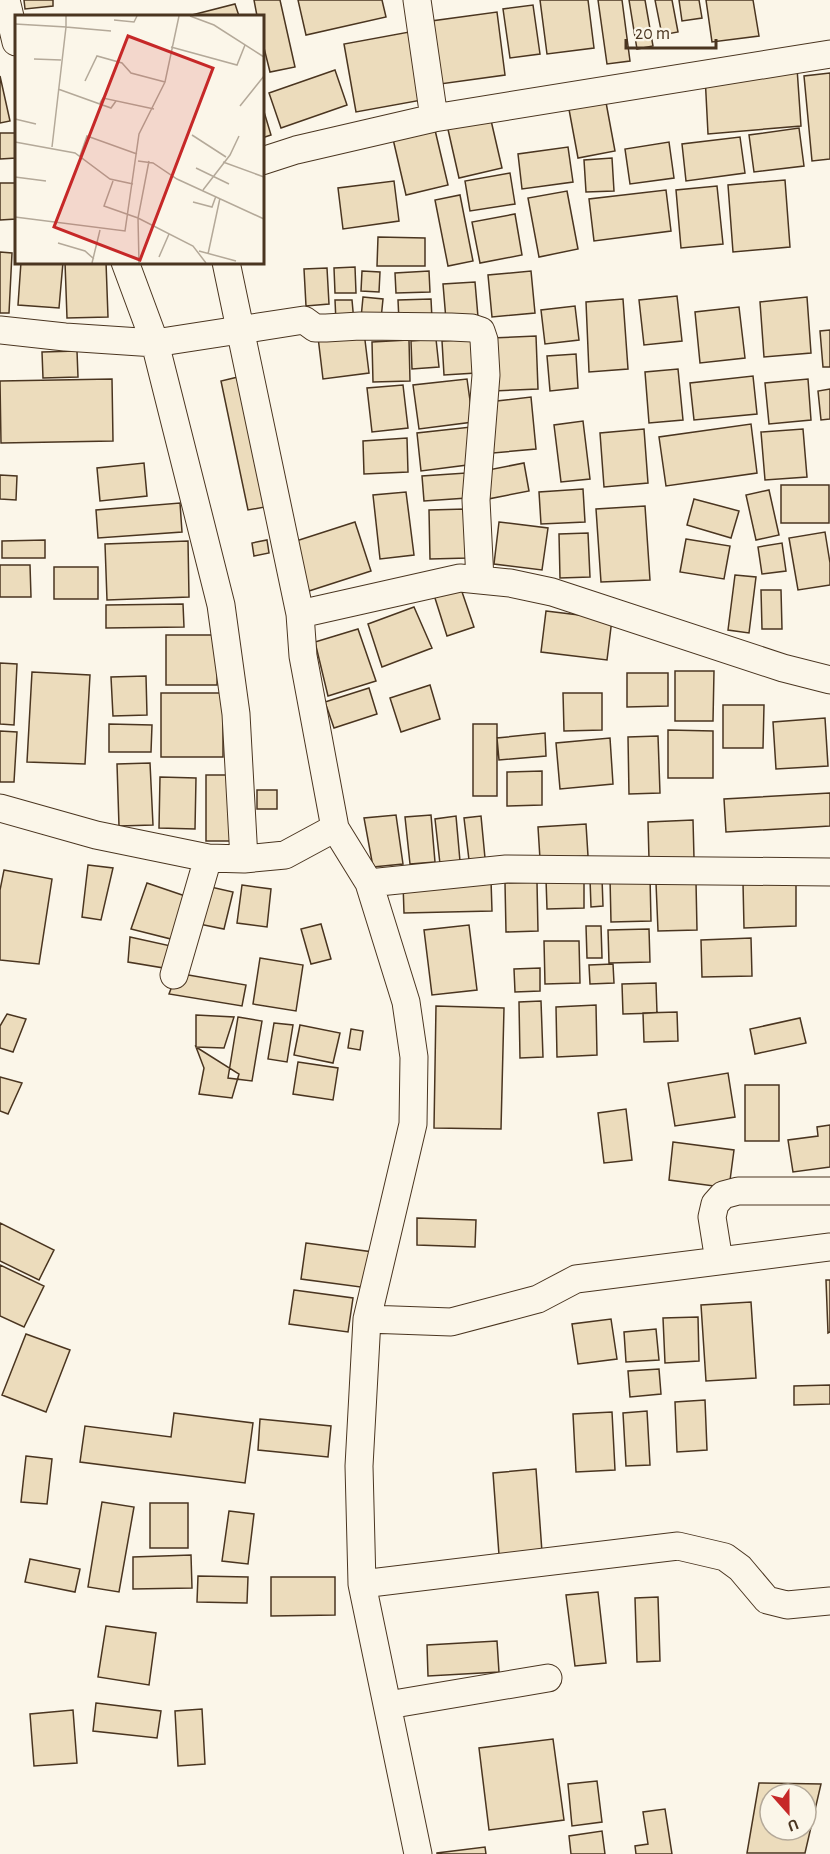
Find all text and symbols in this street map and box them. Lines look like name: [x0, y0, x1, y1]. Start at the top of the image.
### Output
scale bar: [626, 12, 716, 50]
inset map: [15, 15, 264, 264]
text: 20 m: [635, 25, 670, 43]
north arrow: [758, 1782, 818, 1842]
text: U: [785, 1816, 801, 1834]

